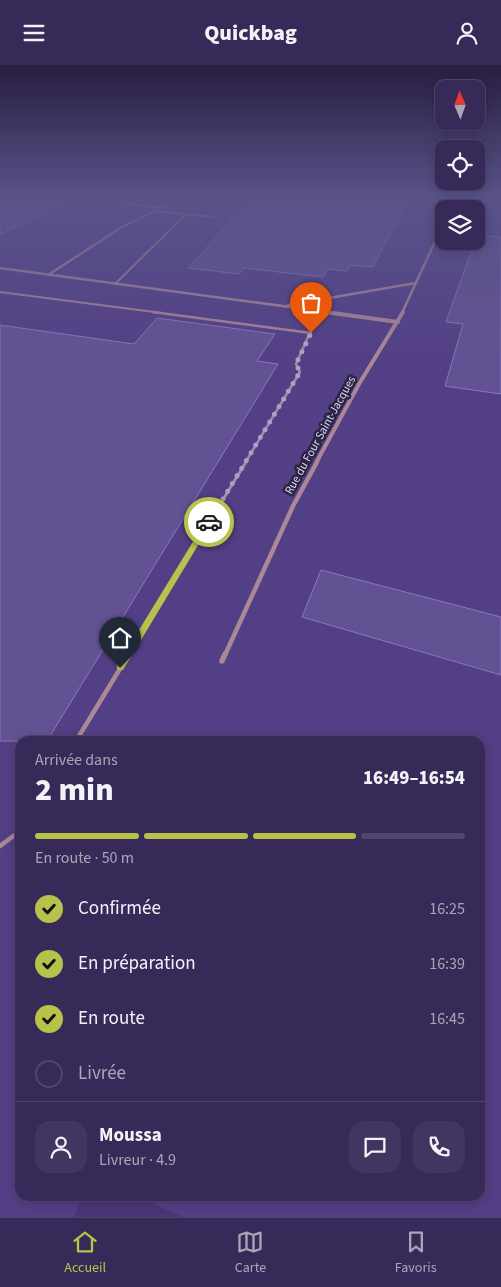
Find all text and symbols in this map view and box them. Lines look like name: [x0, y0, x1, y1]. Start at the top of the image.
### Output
text: Quickbag: [204, 17, 297, 49]
icon: menu: [20, 19, 48, 47]
icon: person: [453, 19, 481, 47]
north arrow: [435, 80, 485, 130]
map controls: [435, 80, 485, 250]
button: locate: [435, 140, 485, 190]
button: layers: [435, 200, 485, 250]
pin: [290, 282, 332, 333]
icon: bag: [297, 289, 325, 317]
street label: Rue du Four Saint-Jacques: [281, 373, 360, 498]
courier: [184, 497, 234, 547]
icon: car: [195, 508, 223, 536]
pin: [99, 617, 141, 668]
icon: home: [106, 624, 134, 652]
text: Arrivée dans: [35, 749, 118, 771]
text: 16:49–16:54: [363, 765, 465, 792]
text: 2 min: [35, 767, 114, 813]
text: En route · 50 m: [35, 847, 134, 869]
icon: check: [35, 895, 63, 923]
text: Confirmée: [78, 895, 161, 922]
text: 16:25: [429, 898, 465, 920]
icon: check: [35, 950, 63, 978]
text: En préparation: [78, 950, 196, 977]
text: 16:39: [429, 953, 465, 975]
icon: check: [35, 1005, 63, 1033]
text: En route: [78, 1005, 145, 1032]
text: 16:45: [429, 1008, 465, 1030]
text: Livrée: [78, 1060, 126, 1087]
button: person: [35, 1121, 87, 1173]
button: chat: [349, 1121, 401, 1173]
button: phone: [413, 1121, 465, 1173]
text: Moussa: [99, 1122, 162, 1149]
text: Livreur · 4.9: [99, 1149, 176, 1171]
tab: Accueil: [64, 1228, 106, 1278]
tab: Carte: [235, 1228, 266, 1278]
tab: Favoris: [395, 1228, 437, 1278]

